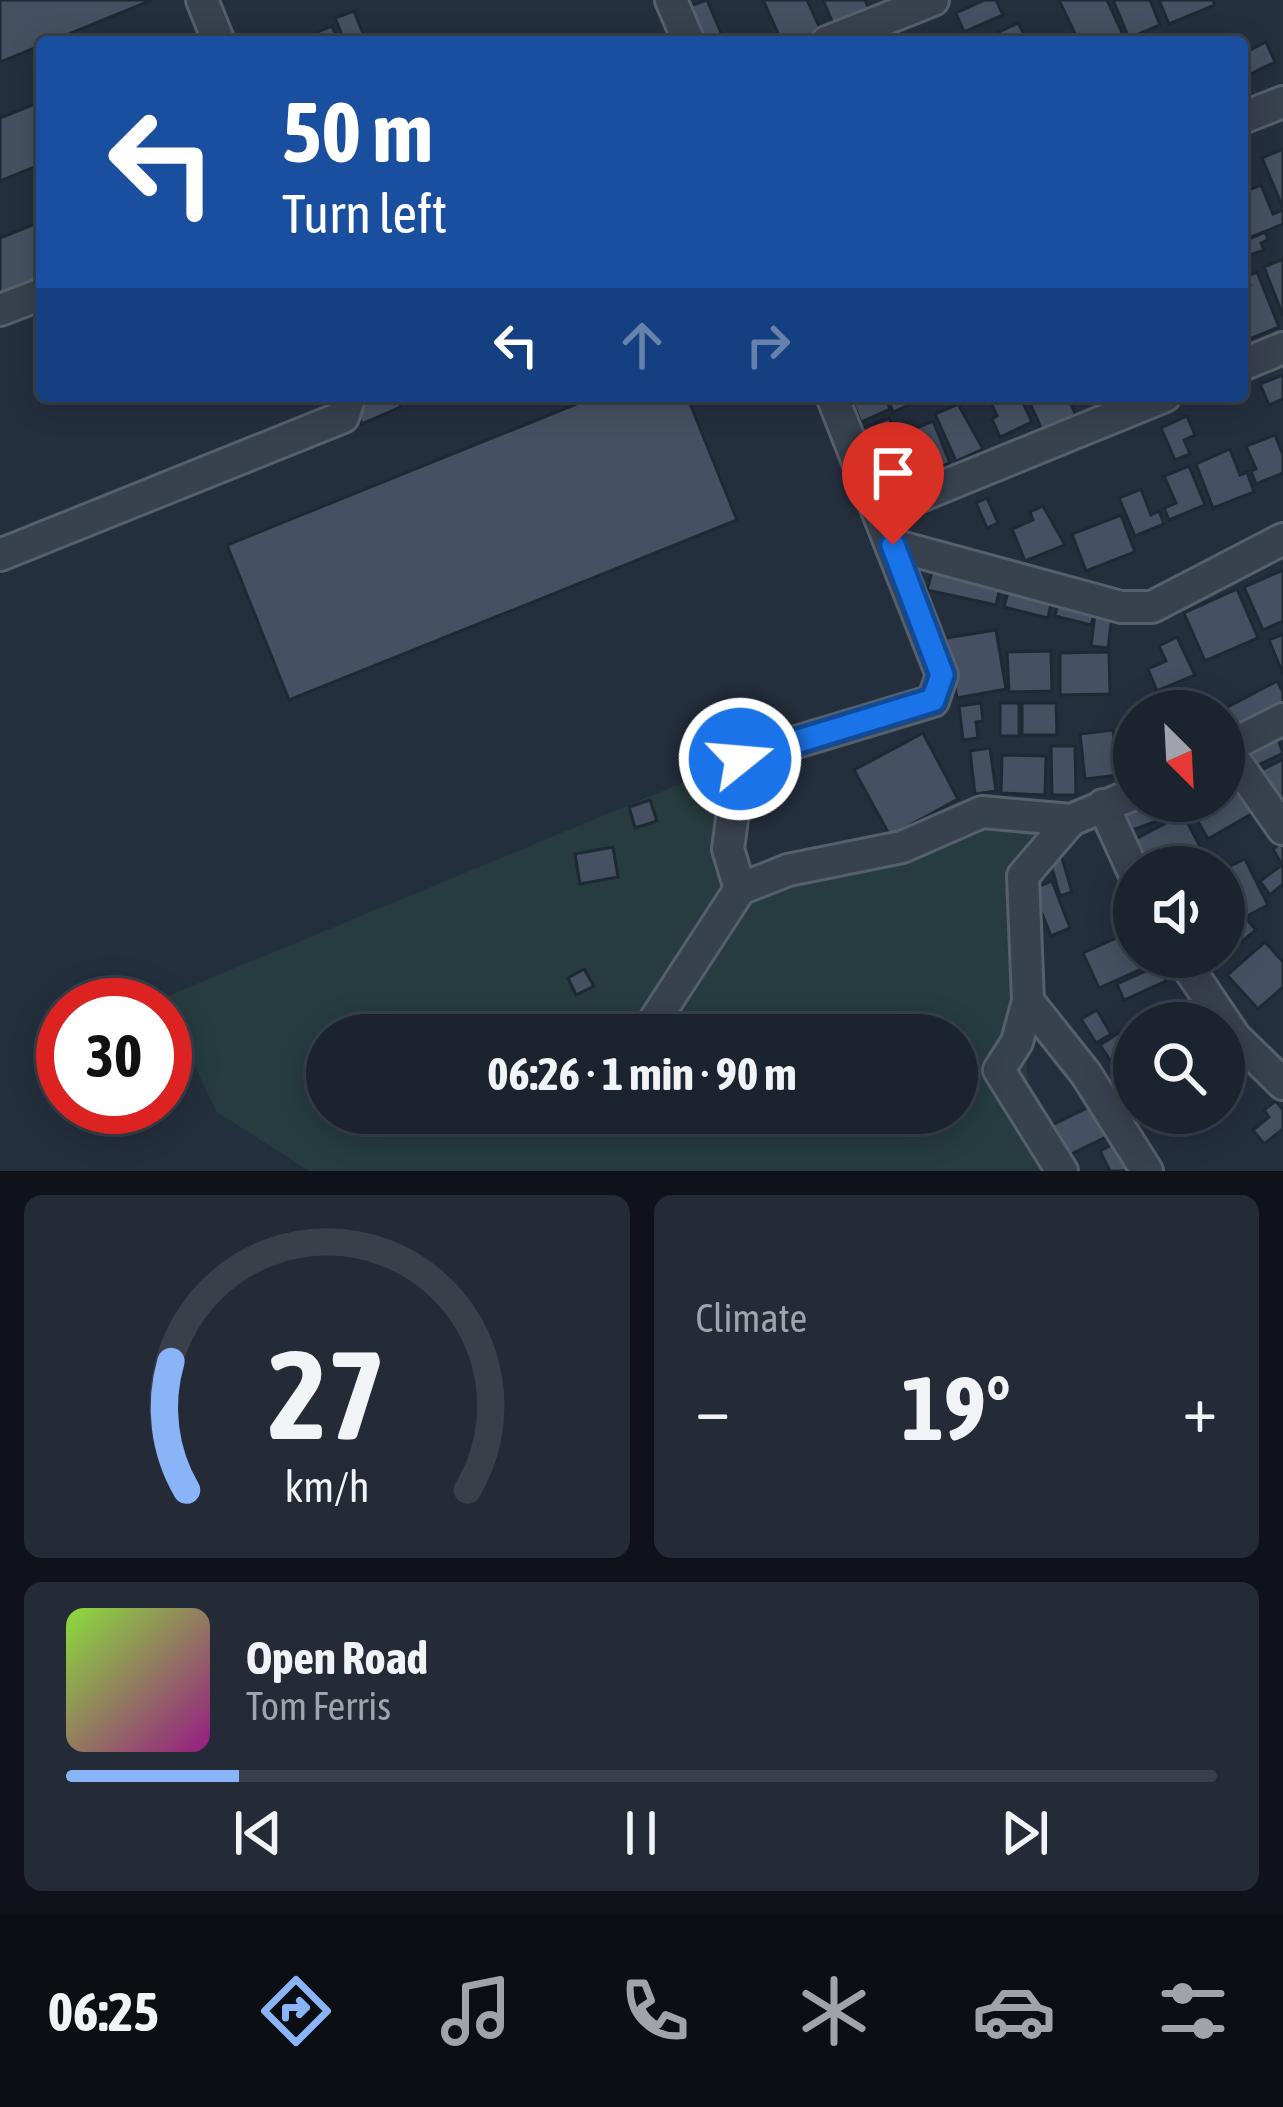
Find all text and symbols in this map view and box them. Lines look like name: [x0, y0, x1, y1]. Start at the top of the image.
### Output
icon: left: [84, 84, 240, 240]
text: 50 m: [282, 84, 433, 180]
text: Turn left: [282, 183, 447, 244]
icon: left: [483, 312, 549, 378]
icon: ahead: [609, 312, 675, 378]
icon: right: [735, 312, 801, 378]
pin: [842, 422, 944, 545]
icon: arrive: [860, 440, 926, 506]
north arrow: [1113, 690, 1245, 822]
map controls: [1113, 690, 1245, 1134]
position arrow: [677, 696, 803, 822]
button: sound: [1113, 846, 1245, 978]
speed limit sign: 30: [36, 978, 192, 1134]
button: search: [1113, 1002, 1245, 1134]
text: 06:26 · 1 min · 90 m: [487, 1048, 797, 1100]
text: Climate: [696, 1296, 807, 1340]
text: 27: [268, 1322, 385, 1465]
text: 19°: [902, 1356, 1011, 1459]
text: −: [696, 1370, 730, 1446]
text: +: [1183, 1370, 1217, 1446]
text: km/h: [284, 1461, 369, 1510]
text: Open Road: [246, 1632, 428, 1684]
text: Tom Ferris: [246, 1684, 391, 1728]
icon: previous: [225, 1800, 291, 1866]
icon: pause: [608, 1800, 674, 1866]
icon: next: [992, 1800, 1058, 1866]
icon: directions: [254, 1969, 338, 2053]
icon: music: [434, 1969, 518, 2053]
icon: phone: [613, 1969, 697, 2053]
icon: climate: [792, 1969, 876, 2053]
icon: car: [972, 1969, 1056, 2053]
icon: filters: [1151, 1969, 1235, 2053]
text: 06:25: [48, 1981, 159, 2042]

